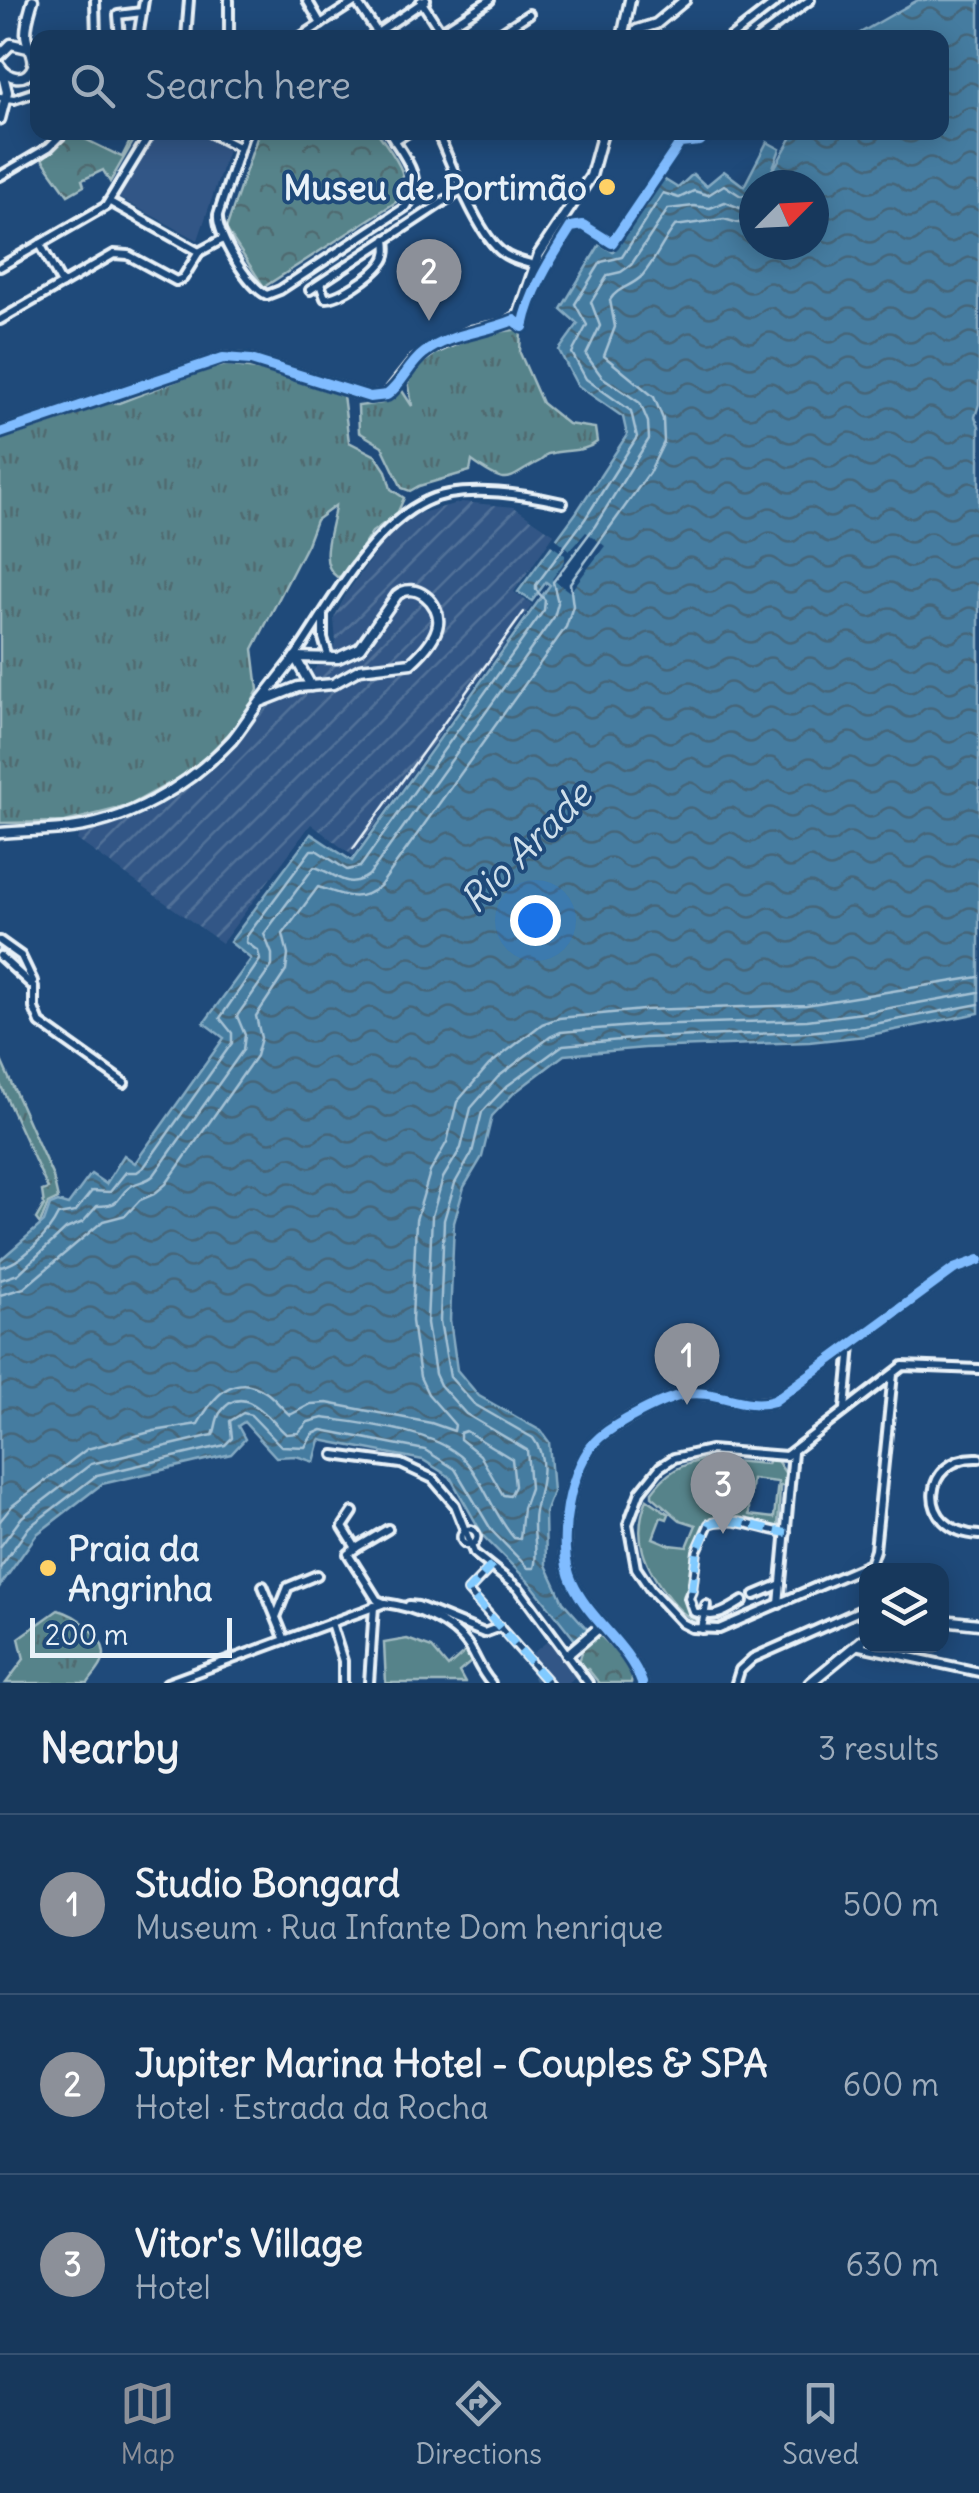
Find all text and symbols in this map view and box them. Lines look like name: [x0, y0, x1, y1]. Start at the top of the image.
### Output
search box: [30, 30, 949, 140]
icon: search: [65, 58, 120, 113]
text: Search here: [145, 62, 351, 109]
place label: Museu de Portimão: [283, 165, 587, 209]
north arrow: [739, 170, 829, 260]
marker: Museu de Portimão: [596, 176, 618, 198]
pin: 2: [396, 238, 462, 321]
water label: Rio Arade: [450, 770, 603, 923]
your location: [510, 895, 561, 946]
pin: 1: [654, 1322, 720, 1405]
pin: 3: [690, 1452, 756, 1534]
place label: Praia da Angrinha: [68, 1526, 213, 1610]
marker: Praia da Angrinha: [37, 1557, 59, 1579]
map controls: [859, 1563, 949, 1653]
button: layers: [859, 1563, 949, 1653]
scale bar: [30, 1613, 232, 1658]
text: 200 m: [45, 1617, 128, 1653]
text: Nearby: [40, 1722, 179, 1774]
text: 3 results: [818, 1728, 939, 1769]
text: Studio Bongard: [135, 1860, 400, 1907]
text: 1: [66, 1884, 79, 1925]
text: 500 m: [843, 1884, 939, 1925]
text: Museum · Rua Infante Dom henrique: [135, 1907, 663, 1948]
text: Jupiter Marina Hotel - Couples & SPA: [135, 2040, 768, 2087]
text: 2: [64, 2064, 81, 2105]
text: 600 m: [843, 2064, 939, 2105]
text: Hotel · Estrada da Rocha: [135, 2087, 488, 2128]
text: Vitor's Village: [135, 2220, 363, 2267]
text: 3: [63, 2244, 82, 2285]
text: 630 m: [846, 2244, 939, 2285]
text: Hotel: [135, 2267, 211, 2308]
tab: Map: [120, 2376, 175, 2472]
tab: Directions: [415, 2376, 542, 2472]
tab: Saved: [782, 2376, 859, 2472]

